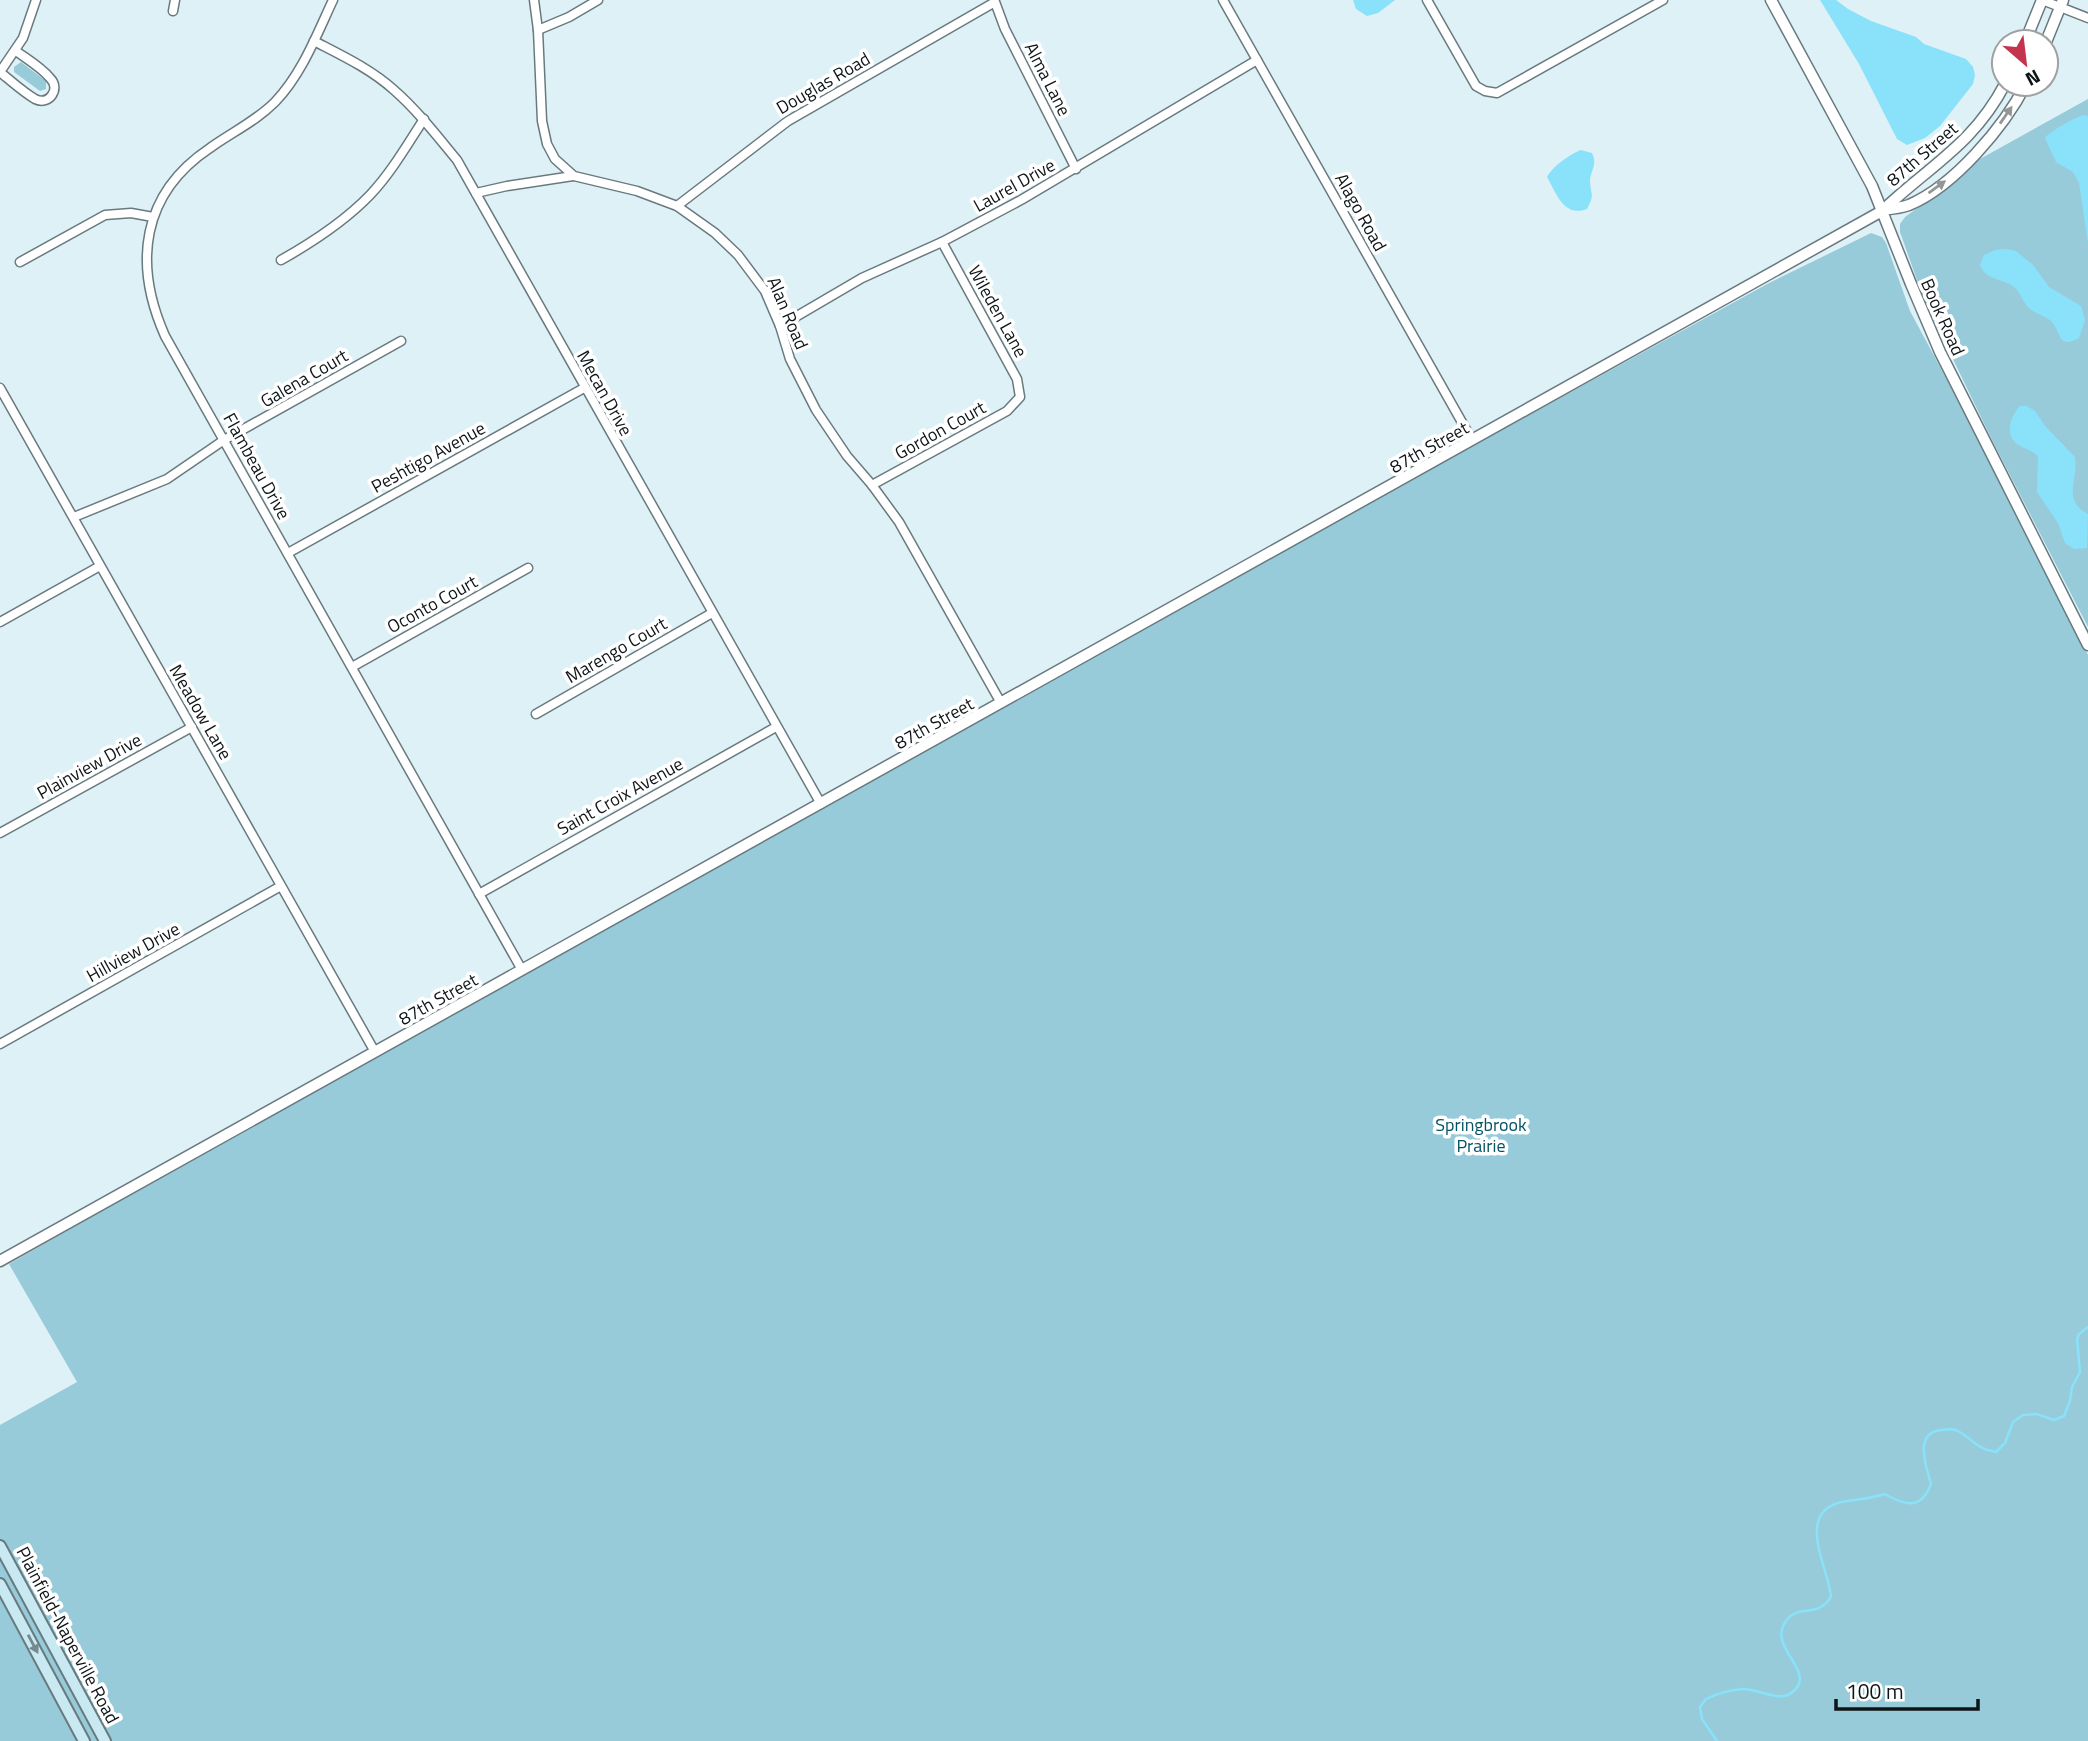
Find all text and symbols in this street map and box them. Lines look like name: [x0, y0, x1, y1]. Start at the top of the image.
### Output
north arrow: [1990, 28, 2060, 98]
street label: Alma Lane: [1018, 38, 1078, 120]
street label: Douglas Road: [771, 45, 875, 121]
text: N: [2021, 63, 2046, 94]
one-way arrow: [1999, 106, 2013, 124]
street label: 87th Street: [1880, 115, 1964, 193]
street label: Laurel Drive: [968, 151, 1060, 219]
street label: Alago Road: [1328, 168, 1394, 256]
one-way arrow: [1928, 179, 1946, 194]
street label: Wileden Lane: [962, 260, 1034, 362]
street label: Alan Road: [761, 273, 815, 353]
street label: Book Road: [1914, 274, 1972, 360]
street label: Galena Court: [255, 342, 353, 414]
street label: Mecan Drive: [570, 345, 640, 441]
street label: Gordon Court: [890, 394, 991, 466]
street label: Flambeau Drive: [217, 408, 297, 524]
street label: Peshtigo Avenue: [366, 414, 490, 500]
street label: 87th Street: [1385, 414, 1474, 480]
street label: Oconto Court: [382, 568, 483, 640]
street label: Marengo Court: [560, 610, 672, 690]
street label: Meadow Lane: [163, 659, 239, 765]
street label: 87th Street: [890, 690, 979, 756]
street label: Plainview Drive: [32, 726, 146, 806]
street label: Saint Croix Avenue: [552, 750, 688, 842]
street label: Hillview Drive: [81, 915, 185, 989]
street label: 87th Street: [394, 966, 483, 1032]
park label: Springbrook Prairie: [1435, 1111, 1527, 1159]
street label: Plainfield-Naperville Road: [10, 1542, 126, 1728]
one-way arrow: [27, 1634, 39, 1654]
scale bar: [1836, 1668, 1978, 1712]
text: 100 m: [1846, 1675, 1903, 1707]

